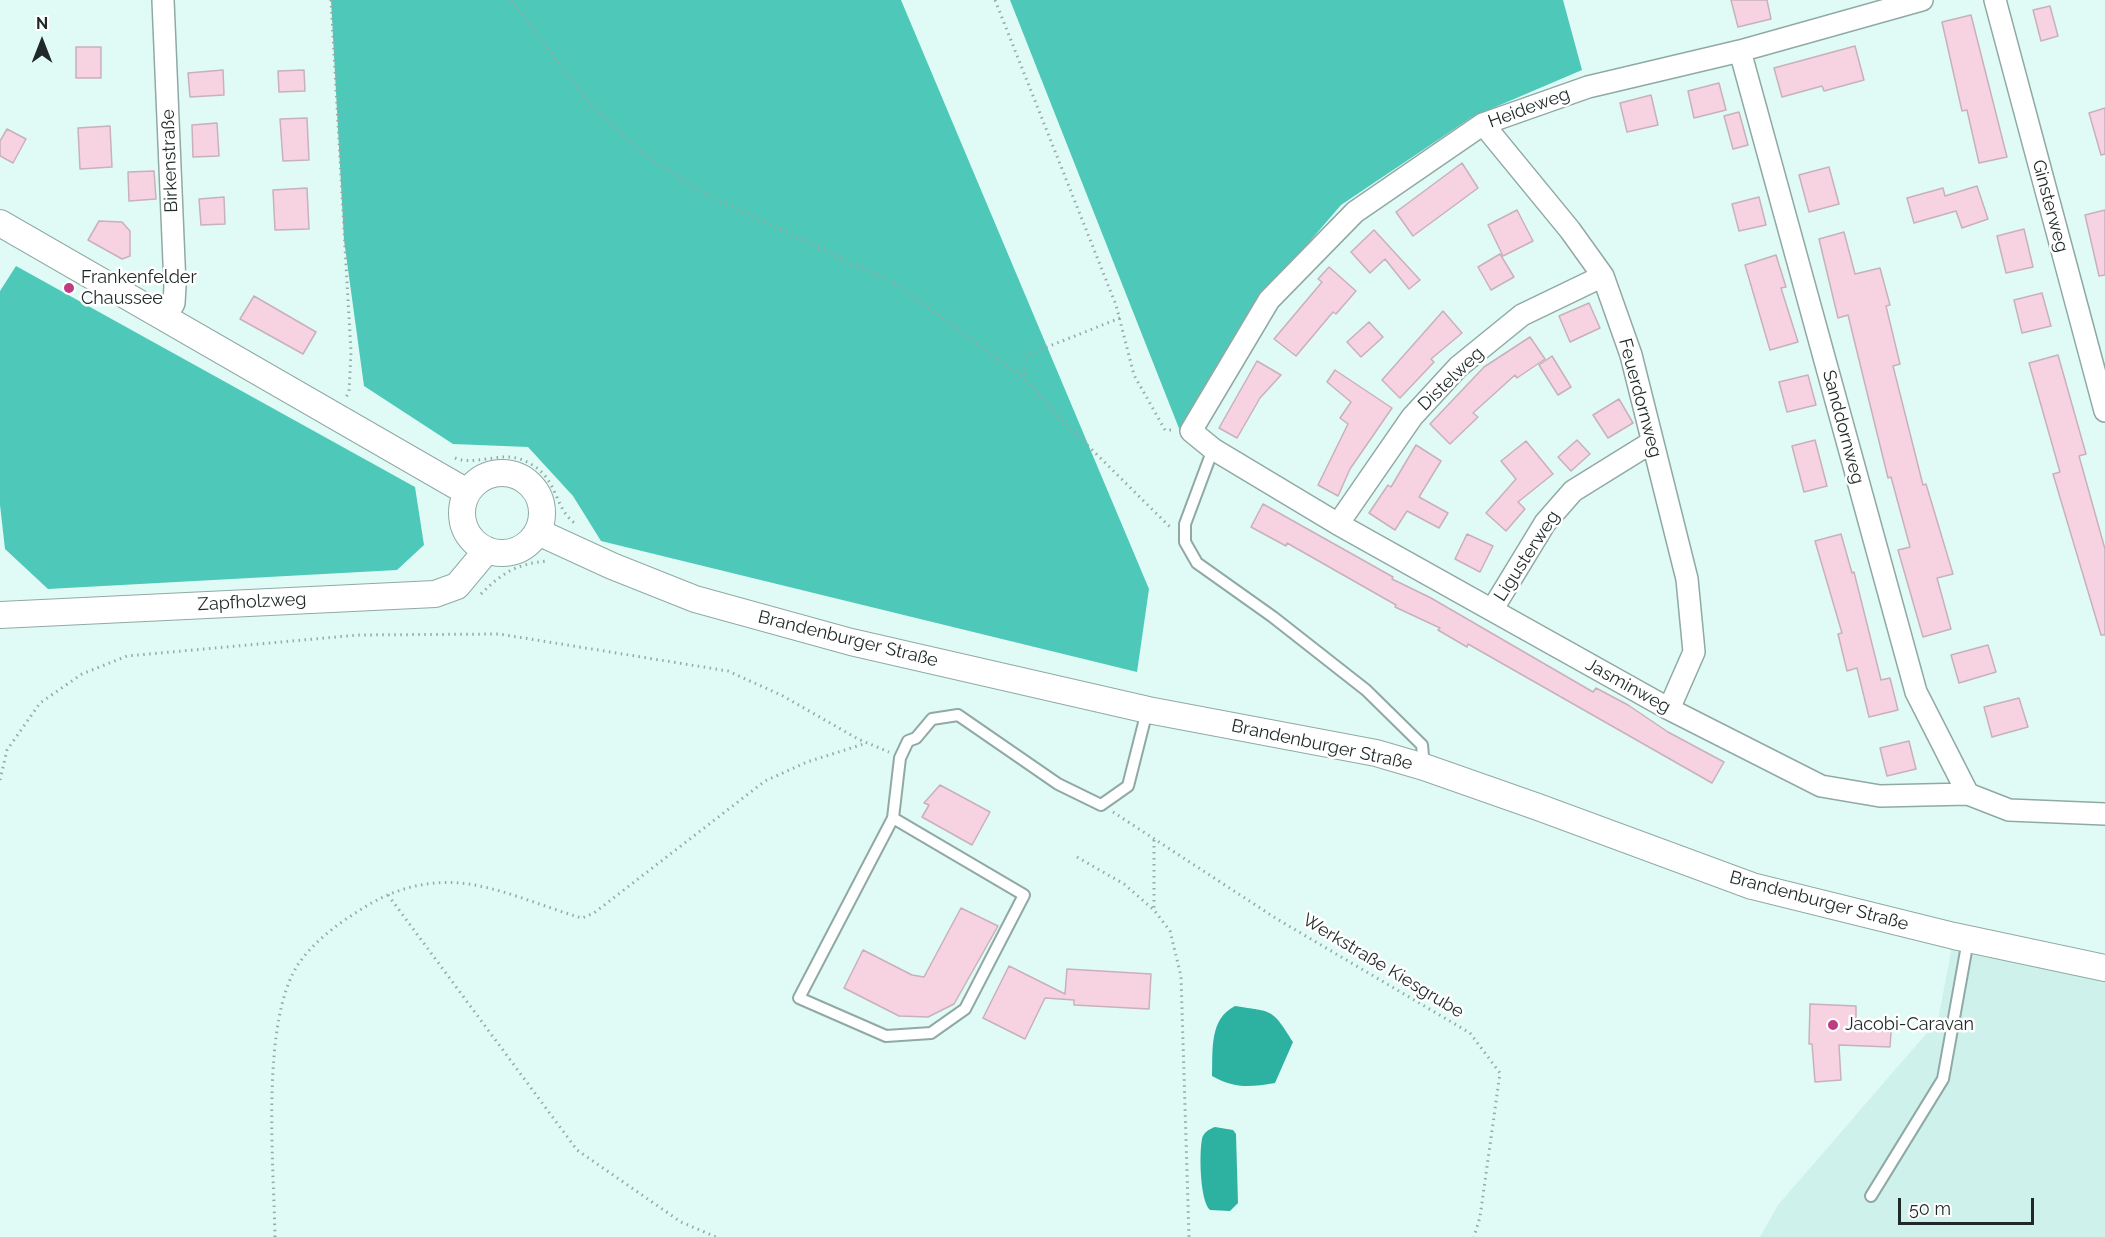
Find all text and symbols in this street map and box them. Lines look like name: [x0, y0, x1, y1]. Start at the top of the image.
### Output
north arrow: [12, 12, 72, 72]
text: N: [36, 14, 48, 33]
street label: Heideweg: [1485, 83, 1573, 133]
street label: Birkenstraße: [157, 109, 183, 213]
street label: Ginsterweg: [2027, 157, 2073, 255]
place label: Frankenfelder Chaussee: [81, 267, 197, 310]
marker: Frankenfelder Chaussee: [62, 281, 76, 295]
street label: Feuerdornweg: [1614, 336, 1666, 460]
street label: Distelweg: [1414, 343, 1488, 415]
street label: Sanddornweg: [1817, 368, 1869, 486]
street label: Ligusterweg: [1490, 507, 1564, 605]
street label: Zapfholzweg: [197, 588, 307, 616]
street label: Brandenburger Straße: [756, 606, 940, 672]
street label: Jasminweg: [1582, 654, 1674, 718]
street label: Brandenburger Straße: [1229, 715, 1415, 775]
street label: Brandenburger Straße: [1727, 867, 1911, 935]
street label: Werkstraße Kiesgrube: [1298, 909, 1468, 1023]
place label: Jacobi-Caravan: [1845, 1014, 1974, 1036]
marker: Jacobi-Caravan: [1826, 1018, 1840, 1032]
scale bar: [1901, 1186, 2038, 1224]
text: 50 m: [1909, 1198, 1951, 1219]

